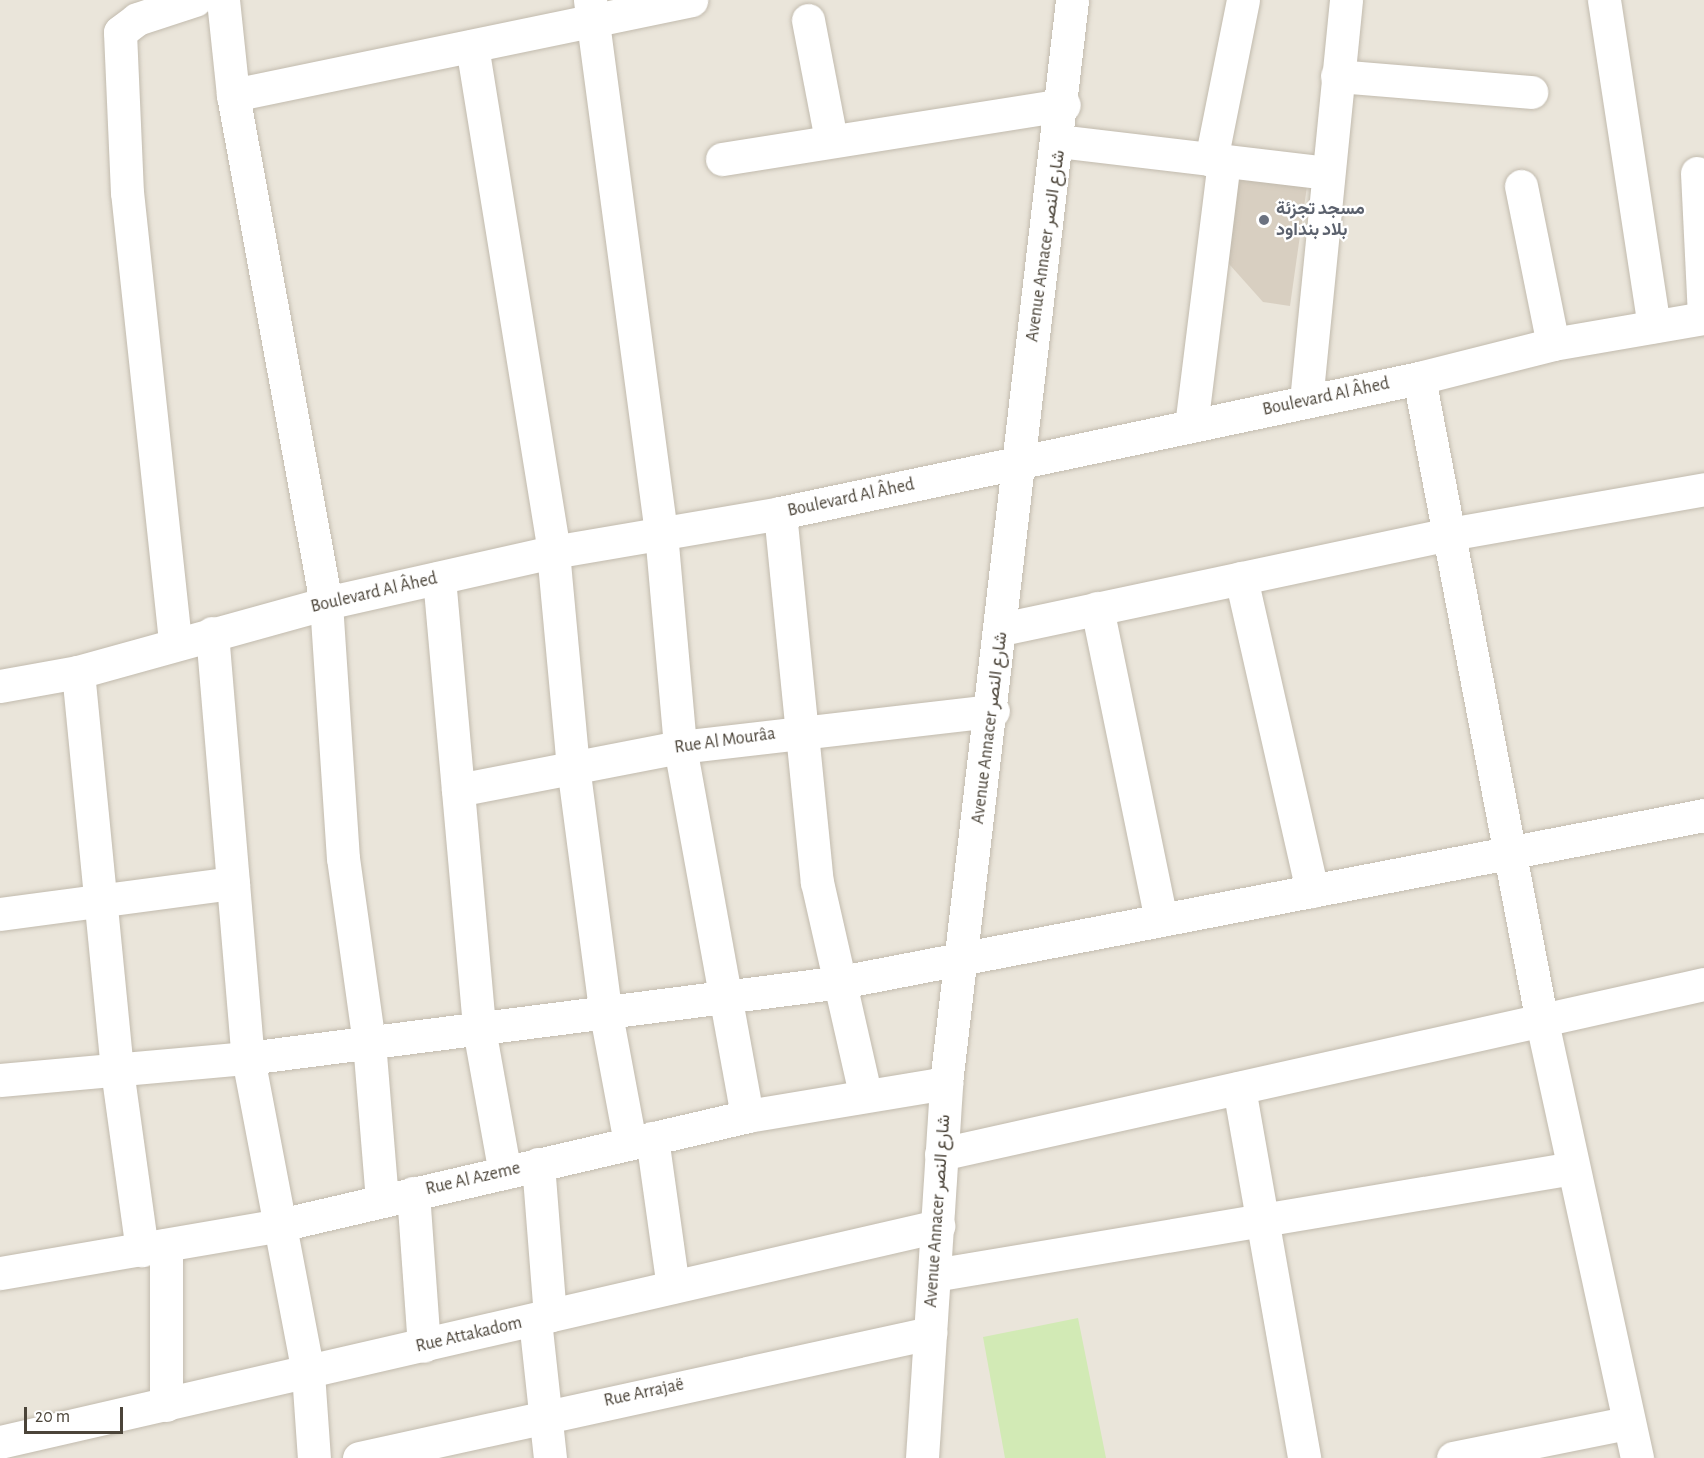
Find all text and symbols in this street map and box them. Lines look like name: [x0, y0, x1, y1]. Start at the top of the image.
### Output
street label: Avenue Annacer شارع النصر: [1022, 149, 1070, 343]
place label: مسجد تجزئة بلاد بنداود: [1276, 199, 1365, 242]
marker: مسجد تجزئة بلاد بنداود: [1257, 213, 1271, 227]
street label: Boulevard Al Âhed: [1261, 373, 1391, 421]
street label: Boulevard Al Âhed: [786, 474, 916, 522]
street label: Boulevard Al Âhed: [309, 568, 439, 618]
street label: Avenue Annacer شارع النصر: [967, 631, 1013, 825]
street label: Rue Al Mourâa: [673, 723, 777, 759]
street label: Avenue Annacer شارع النصر: [920, 1114, 956, 1308]
street label: Rue Al Azeme: [424, 1158, 522, 1200]
street label: Rue Attakadom: [414, 1312, 524, 1358]
street label: Rue Arrajaë: [602, 1374, 686, 1412]
scale bar: [27, 1395, 126, 1433]
text: 20 m: [35, 1408, 70, 1426]

